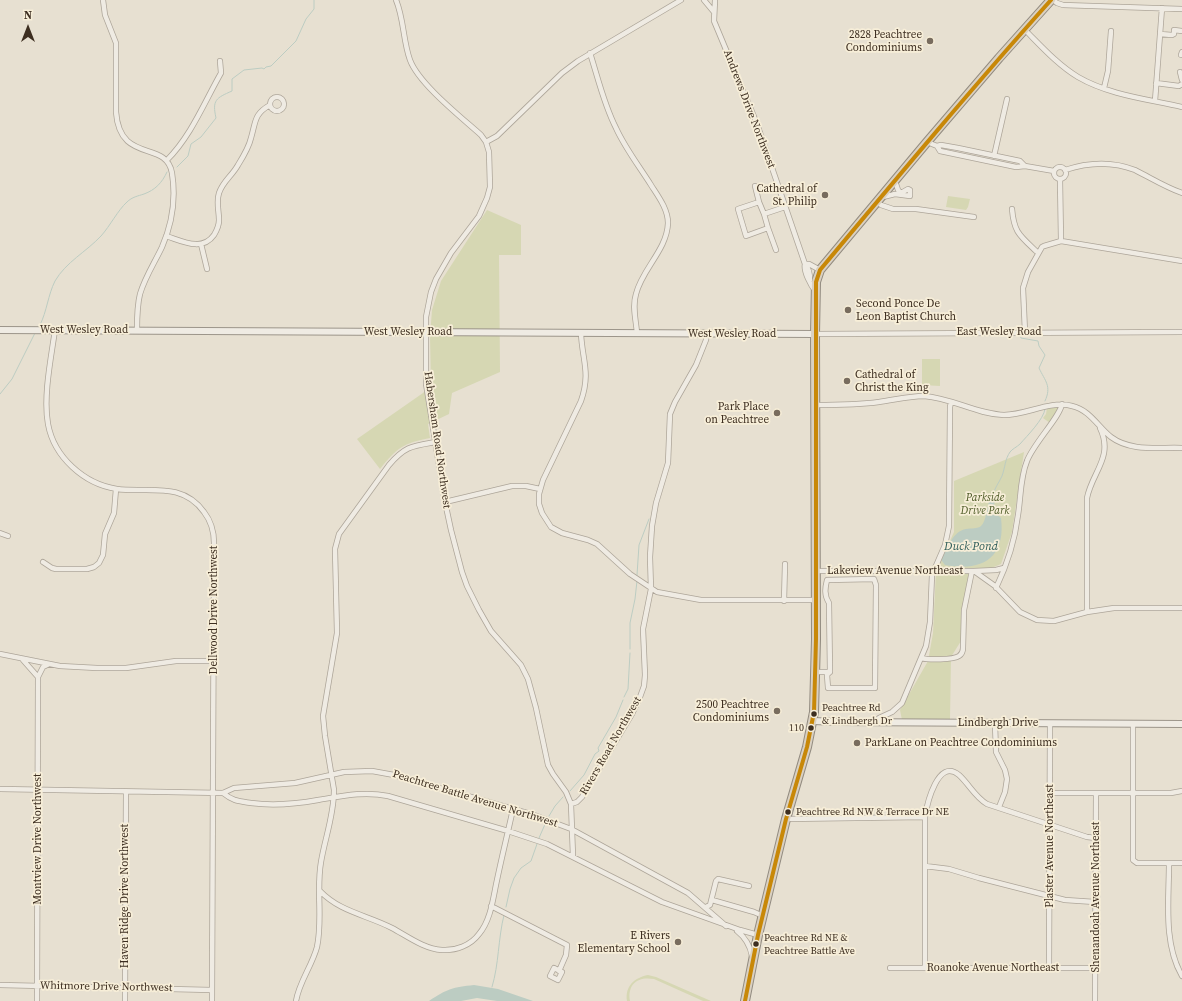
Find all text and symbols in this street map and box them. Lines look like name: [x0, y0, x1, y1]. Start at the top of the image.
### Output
north arrow: [8, 8, 48, 48]
text: N: [24, 8, 32, 23]
place label: 2828 Peachtree Condominiums: [846, 28, 922, 54]
marker: 2828 Peachtree Condominiums: [925, 36, 935, 46]
street label: Andrews Drive Northwest: [720, 48, 778, 170]
place label: Cathedral of St. Philip: [757, 182, 817, 208]
marker: Cathedral of St. Philip: [820, 190, 830, 200]
place label: Second Ponce De Leon Baptist Church: [856, 297, 956, 323]
marker: Second Ponce De Leon Baptist Church: [843, 305, 853, 315]
street label: West Wesley Road: [40, 323, 128, 337]
street label: West Wesley Road: [364, 325, 452, 339]
street label: East Wesley Road: [956, 325, 1042, 339]
street label: West Wesley Road: [688, 327, 776, 341]
place label: Cathedral of Christ the King: [855, 368, 929, 394]
street label: Habersham Road Northwest: [421, 371, 453, 509]
marker: Cathedral of Christ the King: [842, 376, 852, 386]
place label: Park Place on Peachtree: [705, 400, 769, 426]
marker: Park Place on Peachtree: [772, 408, 782, 418]
park label: Parkside Drive Park: [961, 491, 1009, 517]
water label: Duck Pond: [944, 540, 998, 554]
street label: Dellwood Drive Northwest: [207, 546, 221, 674]
street label: Lakeview Avenue Northeast: [827, 564, 963, 578]
street label: Rivers Road Northwest: [577, 694, 645, 798]
place label: 2500 Peachtree Condominiums: [693, 698, 769, 724]
place label: Peachtree Rd & Lindbergh Dr: [822, 702, 892, 726]
marker: 2500 Peachtree Condominiums: [772, 706, 782, 716]
marker: Peachtree Rd & Lindbergh Dr: [809, 709, 819, 719]
street label: Lindbergh Drive: [958, 716, 1038, 730]
place label: 110: [789, 722, 804, 734]
marker: 110: [806, 723, 816, 733]
place label: ParkLane on Peachtree Condominiums: [865, 736, 1057, 750]
marker: ParkLane on Peachtree Condominiums: [852, 738, 862, 748]
street label: Peachtree Battle Avenue Northwest: [391, 768, 559, 830]
street label: Montview Drive Northwest: [31, 773, 45, 905]
street label: Plaster Avenue Northeast: [1043, 784, 1057, 908]
place label: Peachtree Rd NW & Terrace Dr NE: [796, 806, 949, 818]
marker: Peachtree Rd NW & Terrace Dr NE: [783, 807, 793, 817]
street label: Shenandoah Avenue Northeast: [1089, 822, 1103, 972]
street label: Haven Ridge Drive Northwest: [118, 824, 132, 968]
place label: E Rivers Elementary School: [578, 929, 670, 955]
place label: Peachtree Rd NE & Peachtree Battle Ave: [764, 932, 855, 956]
marker: E Rivers Elementary School: [673, 937, 683, 947]
marker: Peachtree Rd NE & Peachtree Battle Ave: [751, 939, 761, 949]
street label: Roanoke Avenue Northeast: [927, 961, 1059, 975]
street label: Whitmore Drive Northwest: [40, 979, 172, 995]

